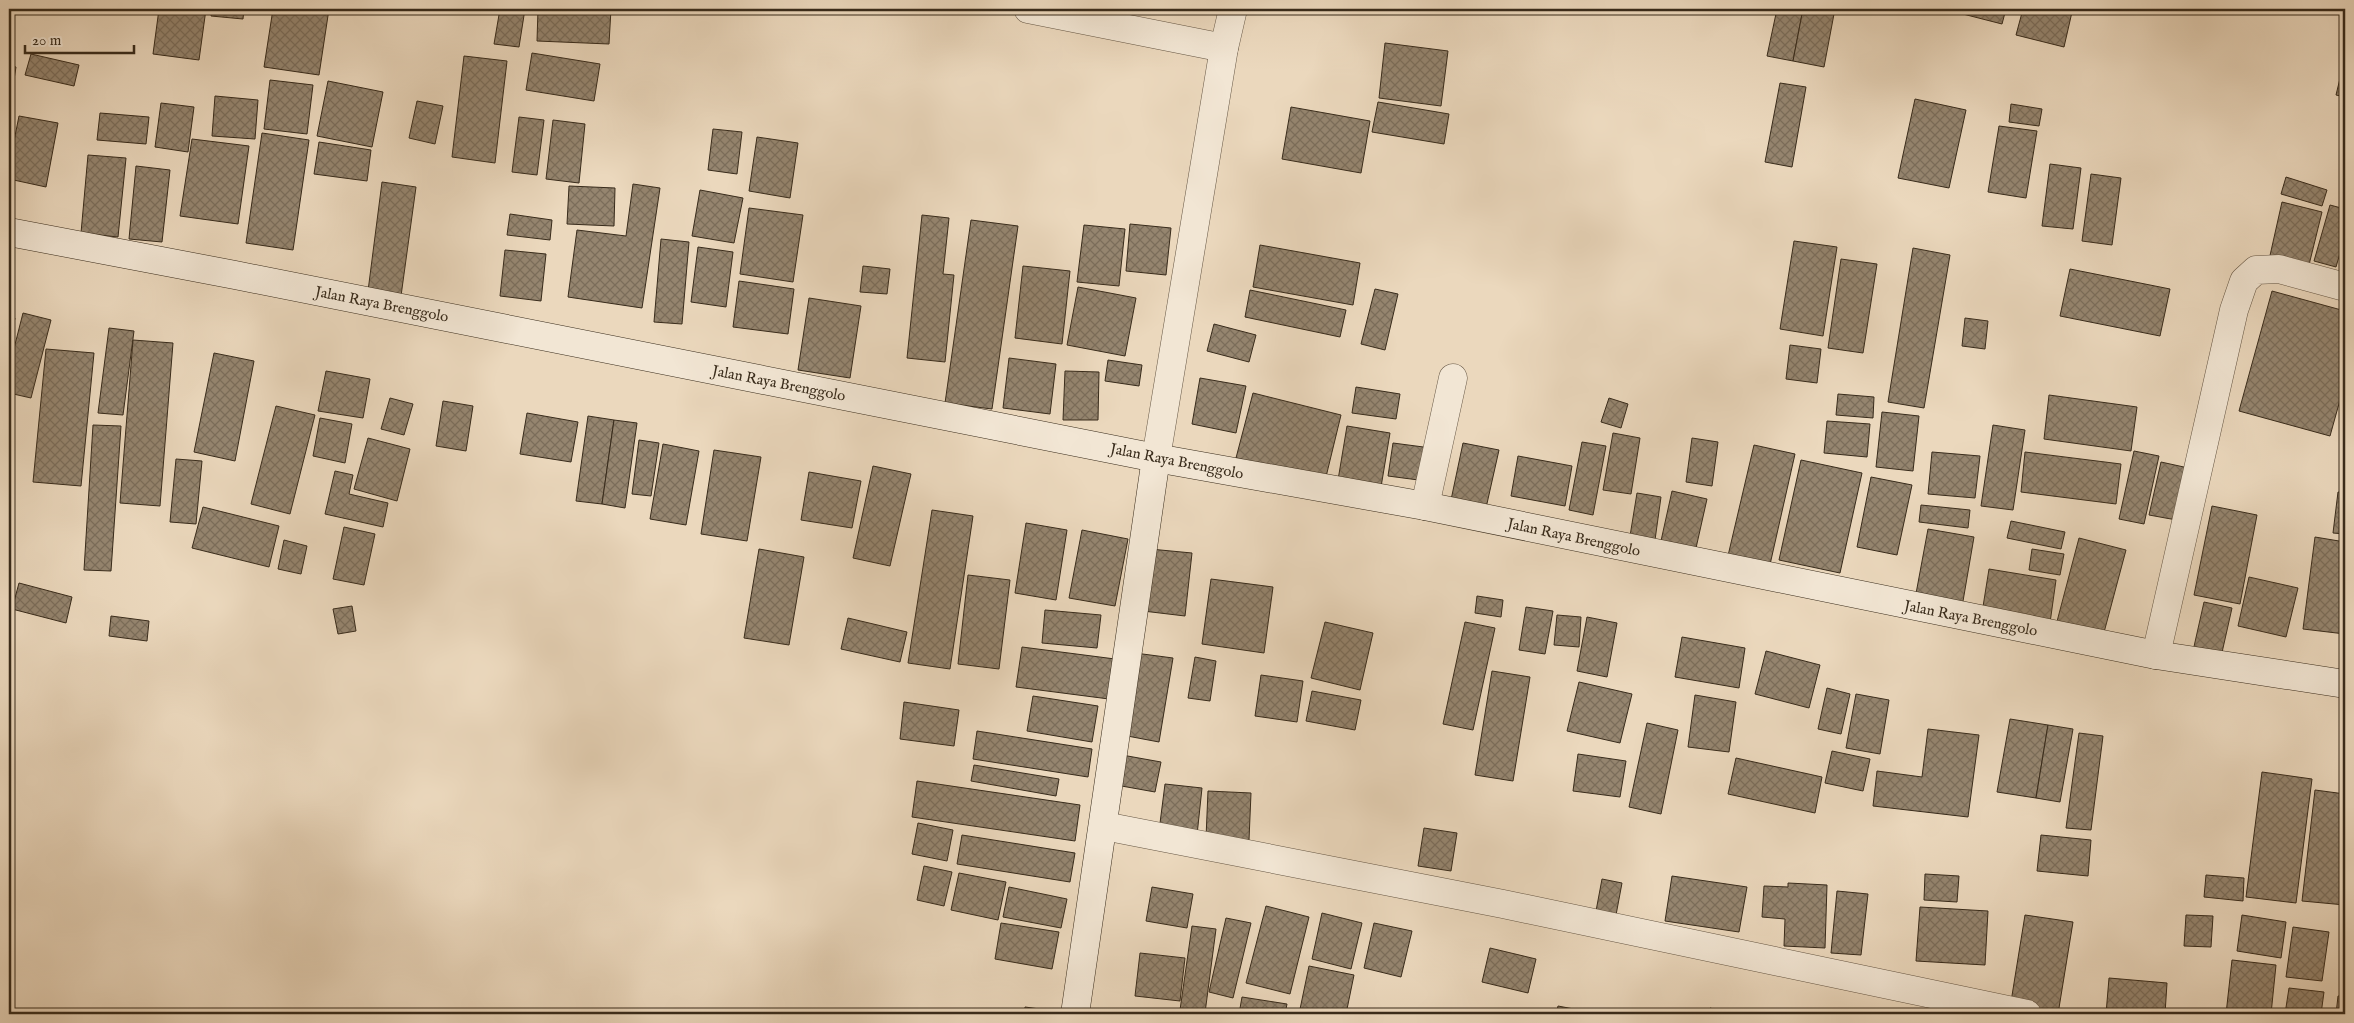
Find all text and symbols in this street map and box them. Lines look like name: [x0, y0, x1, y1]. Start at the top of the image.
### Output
scale bar: [25, 22, 134, 54]
text: 20 m: [32, 31, 62, 50]
street label: Jalan Raya Brenggolo: [312, 282, 450, 327]
street label: Jalan Raya Brenggolo: [709, 361, 847, 406]
street label: Jalan Raya Brenggolo: [1107, 439, 1245, 484]
street label: Jalan Raya Brenggolo: [1504, 514, 1642, 561]
street label: Jalan Raya Brenggolo: [1901, 596, 2039, 641]

